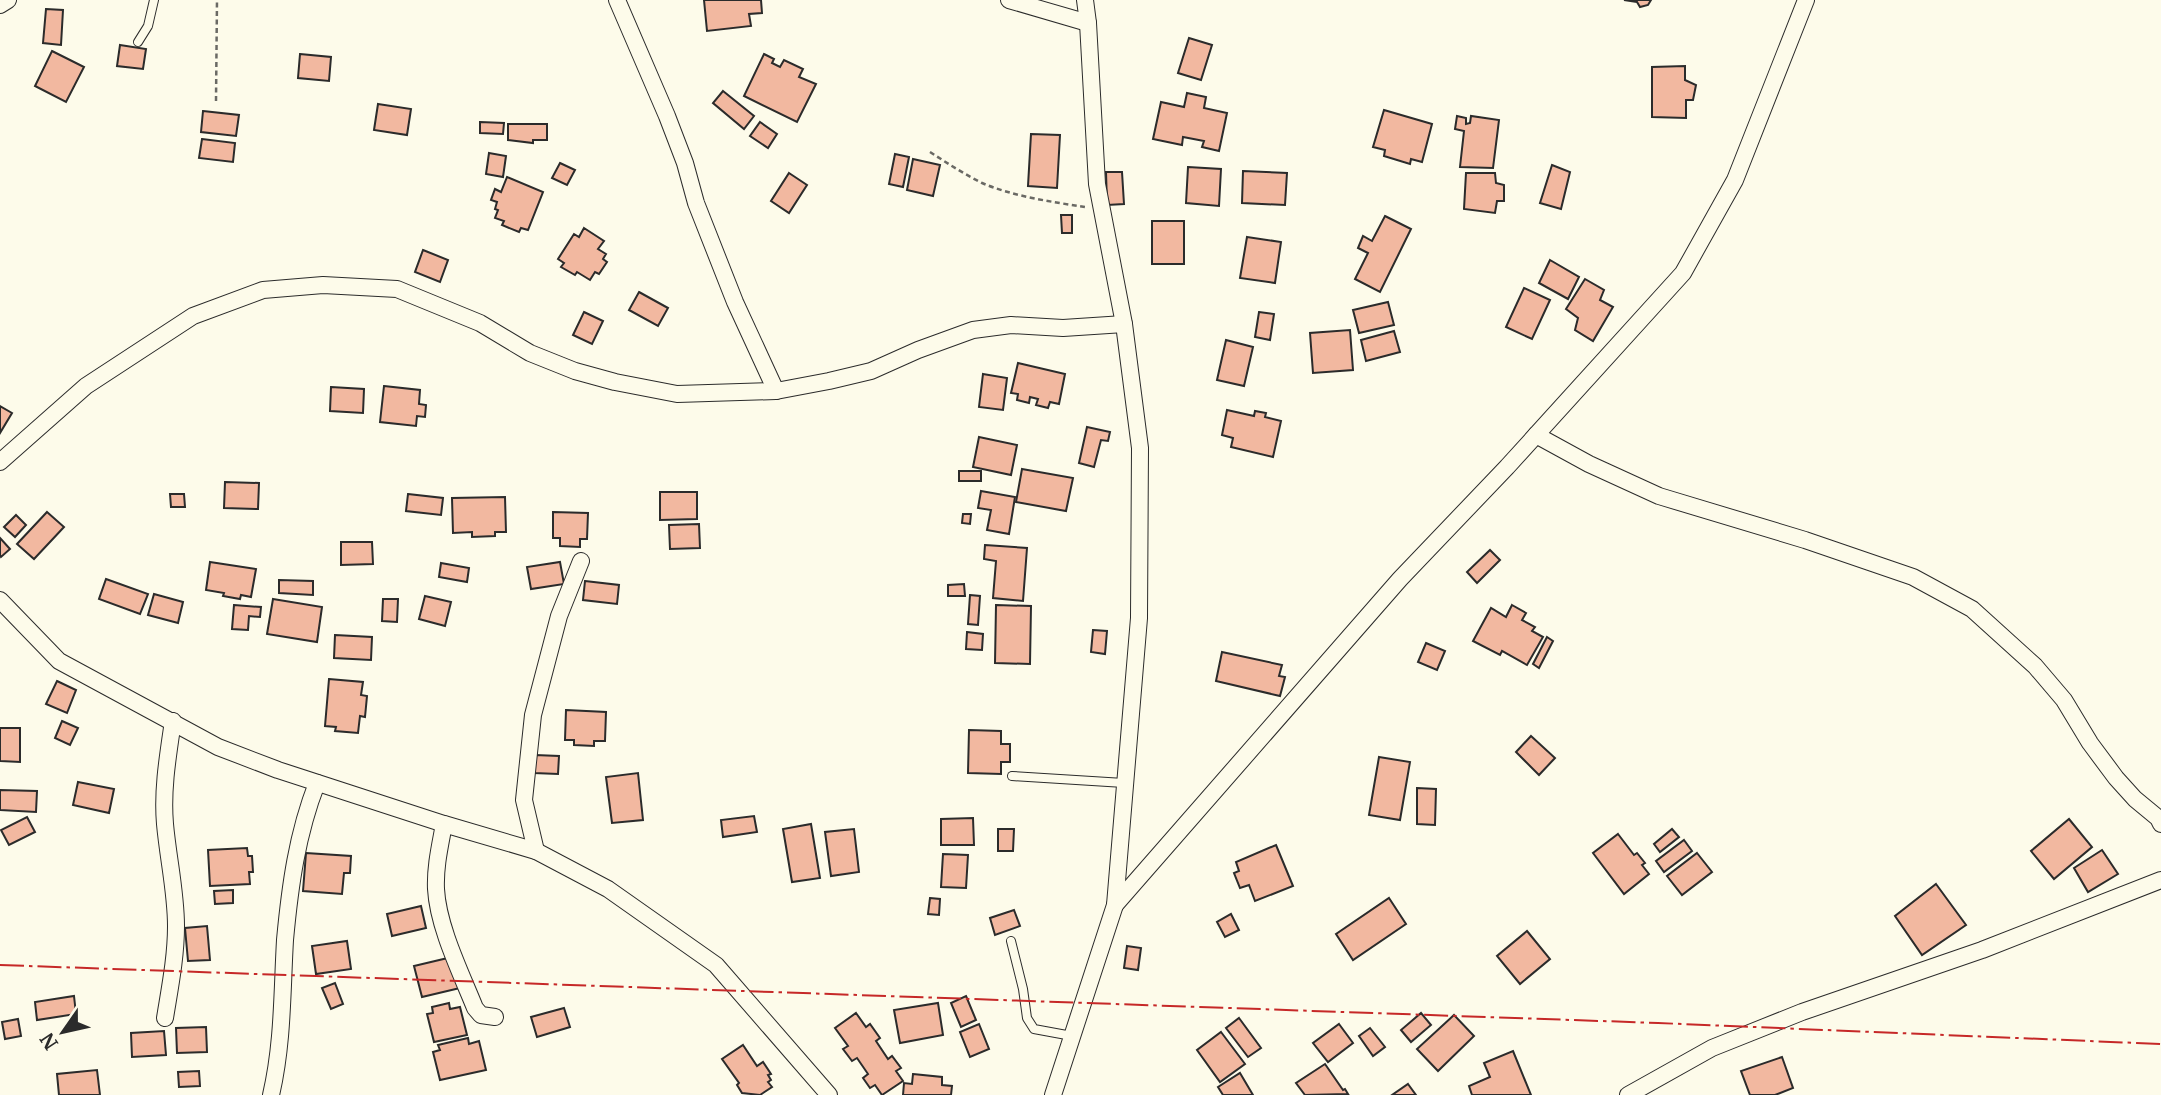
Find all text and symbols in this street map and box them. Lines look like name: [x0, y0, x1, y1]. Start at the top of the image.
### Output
north arrow: [28, 997, 98, 1067]
text: N: [35, 1029, 63, 1054]

